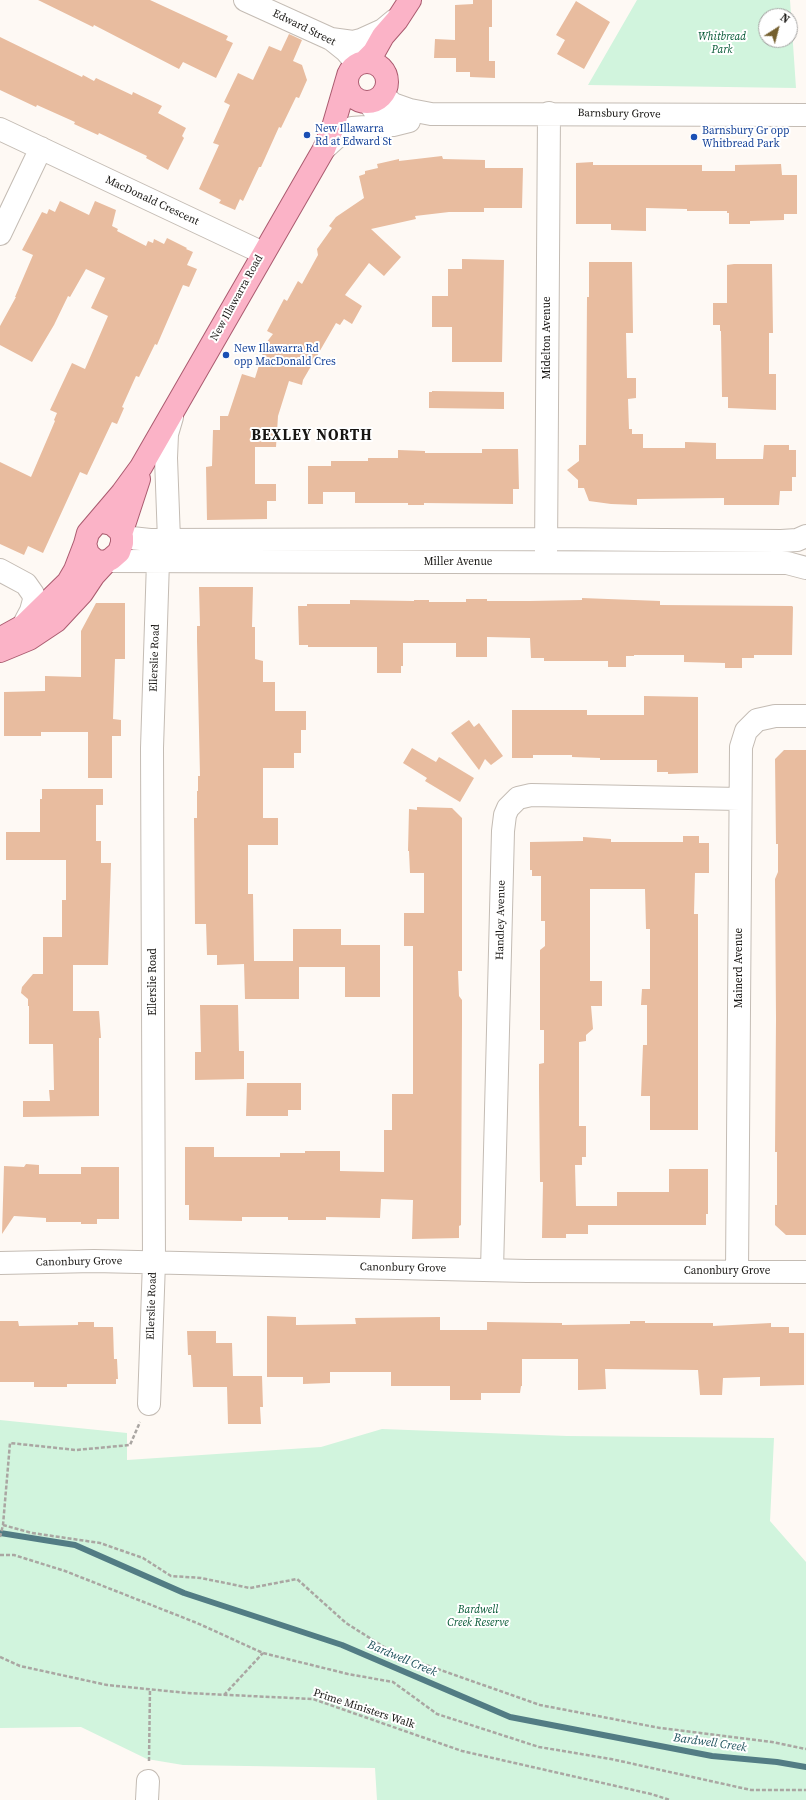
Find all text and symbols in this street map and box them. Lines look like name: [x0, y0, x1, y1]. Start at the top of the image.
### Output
street label: Edward Street: [270, 7, 338, 49]
north arrow: [758, 8, 798, 48]
text: N: [777, 10, 792, 27]
park label: Whitbread Park: [698, 30, 746, 56]
street label: Barnsbury Grove: [577, 107, 661, 121]
place label: New Illawarra Rd at Edward St: [315, 122, 392, 148]
place label: Barnsbury Gr opp Whitbread Park: [702, 124, 789, 150]
marker: New Illawarra Rd at Edward St: [302, 130, 312, 140]
marker: Barnsbury Gr opp Whitbread Park: [689, 132, 699, 142]
street label: MacDonald Crescent: [103, 174, 201, 228]
street label: New Illawarra Road: [208, 253, 266, 343]
street label: Midelton Avenue: [540, 296, 554, 380]
place label: New Illawarra Rd opp MacDonald Cres: [234, 342, 336, 368]
marker: New Illawarra Rd opp MacDonald Cres: [221, 350, 231, 360]
district label: BEXLEY NORTH: [251, 427, 373, 445]
street label: Miller Avenue: [424, 555, 492, 569]
street label: Ellerslie Road: [147, 624, 163, 692]
street label: Handley Avenue: [494, 880, 508, 960]
street label: Mainerd Avenue: [732, 928, 746, 1008]
street label: Ellerslie Road: [146, 948, 160, 1016]
street label: Canonbury Grove: [36, 1255, 122, 1269]
street label: Canonbury Grove: [360, 1261, 446, 1275]
street label: Canonbury Grove: [684, 1264, 770, 1278]
street label: Ellerslie Road: [144, 1272, 160, 1340]
park label: Bardwell Creek Reserve: [447, 1603, 509, 1629]
water label: Bardwell Creek: [365, 1638, 439, 1680]
street label: Prime Ministers Walk: [312, 1686, 416, 1732]
water label: Bardwell Creek: [672, 1731, 748, 1755]

